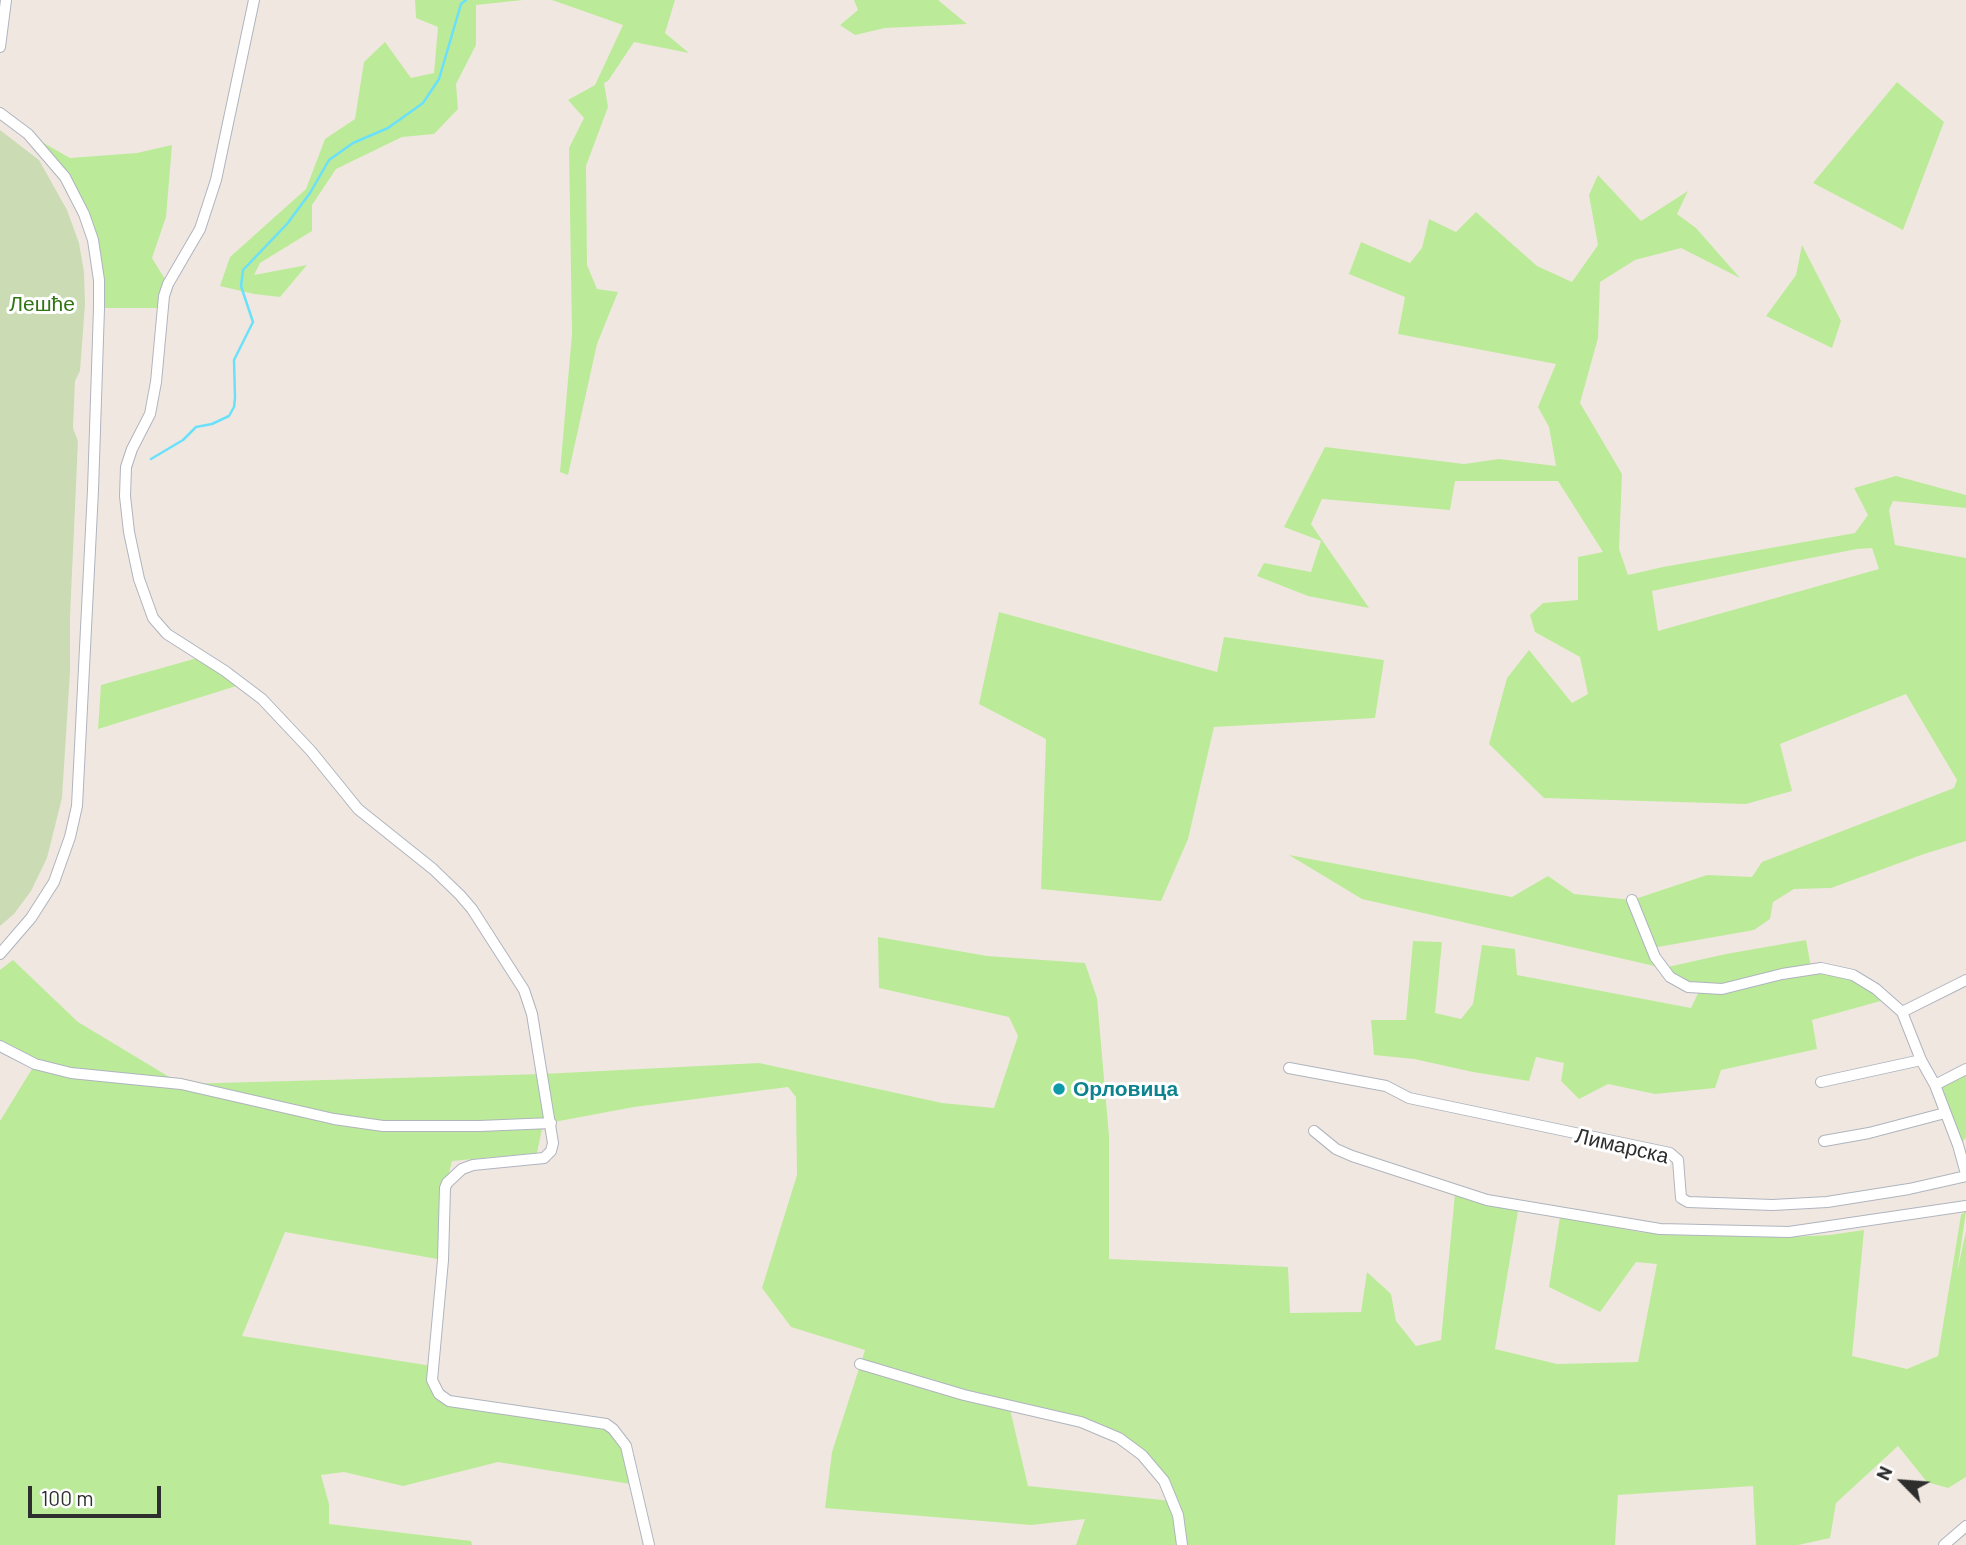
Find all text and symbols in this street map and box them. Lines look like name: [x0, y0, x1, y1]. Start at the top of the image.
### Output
park label: Лешће: [9, 291, 75, 317]
place label: Орловица: [1073, 1076, 1178, 1102]
marker: Орловица: [1051, 1081, 1067, 1097]
street label: Лимарска: [1573, 1123, 1671, 1169]
north arrow: [1868, 1447, 1938, 1517]
text: N: [1870, 1462, 1897, 1484]
scale bar: [32, 1472, 164, 1516]
text: 100 m: [41, 1485, 94, 1510]

